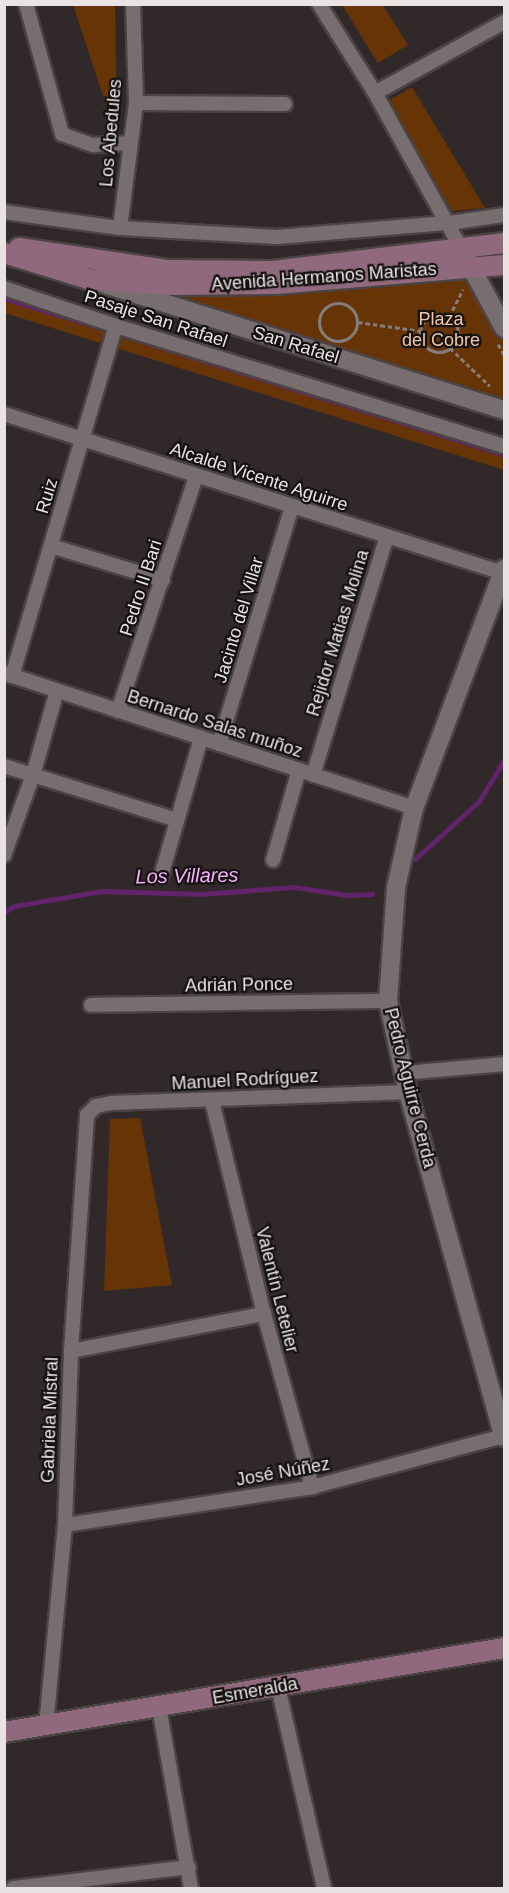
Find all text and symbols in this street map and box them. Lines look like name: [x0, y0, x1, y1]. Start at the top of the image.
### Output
street label: Los Abedules: [95, 78, 127, 188]
street label: Avenida Hermanos Maristas: [211, 258, 437, 296]
street label: Pasaje San Rafael: [82, 286, 230, 352]
park label: Plaza del Cobre: [402, 309, 480, 352]
street label: San Rafael: [250, 322, 342, 368]
street label: Alcalde Vicente Aguirre: [167, 438, 351, 516]
street label: Ruiz: [31, 476, 63, 516]
street label: Pedro II Bari: [115, 537, 167, 639]
street label: Rejidor Matias Molina: [302, 547, 374, 719]
street label: Jacinto del Villar: [210, 554, 268, 686]
street label: Bernardo Salas muñoz: [125, 685, 305, 763]
water label: Los Villares: [135, 863, 239, 889]
street label: Adrián Ponce: [185, 973, 293, 997]
street label: Pedro Aguirre Cerda: [380, 1005, 440, 1171]
street label: Manuel Rodríguez: [171, 1065, 319, 1095]
street label: Valentín Letelier: [251, 1225, 303, 1355]
street label: Gabriela Mistral: [37, 1357, 63, 1483]
street label: José Núñez: [234, 1453, 332, 1491]
street label: Esmeralda: [211, 1673, 299, 1709]

